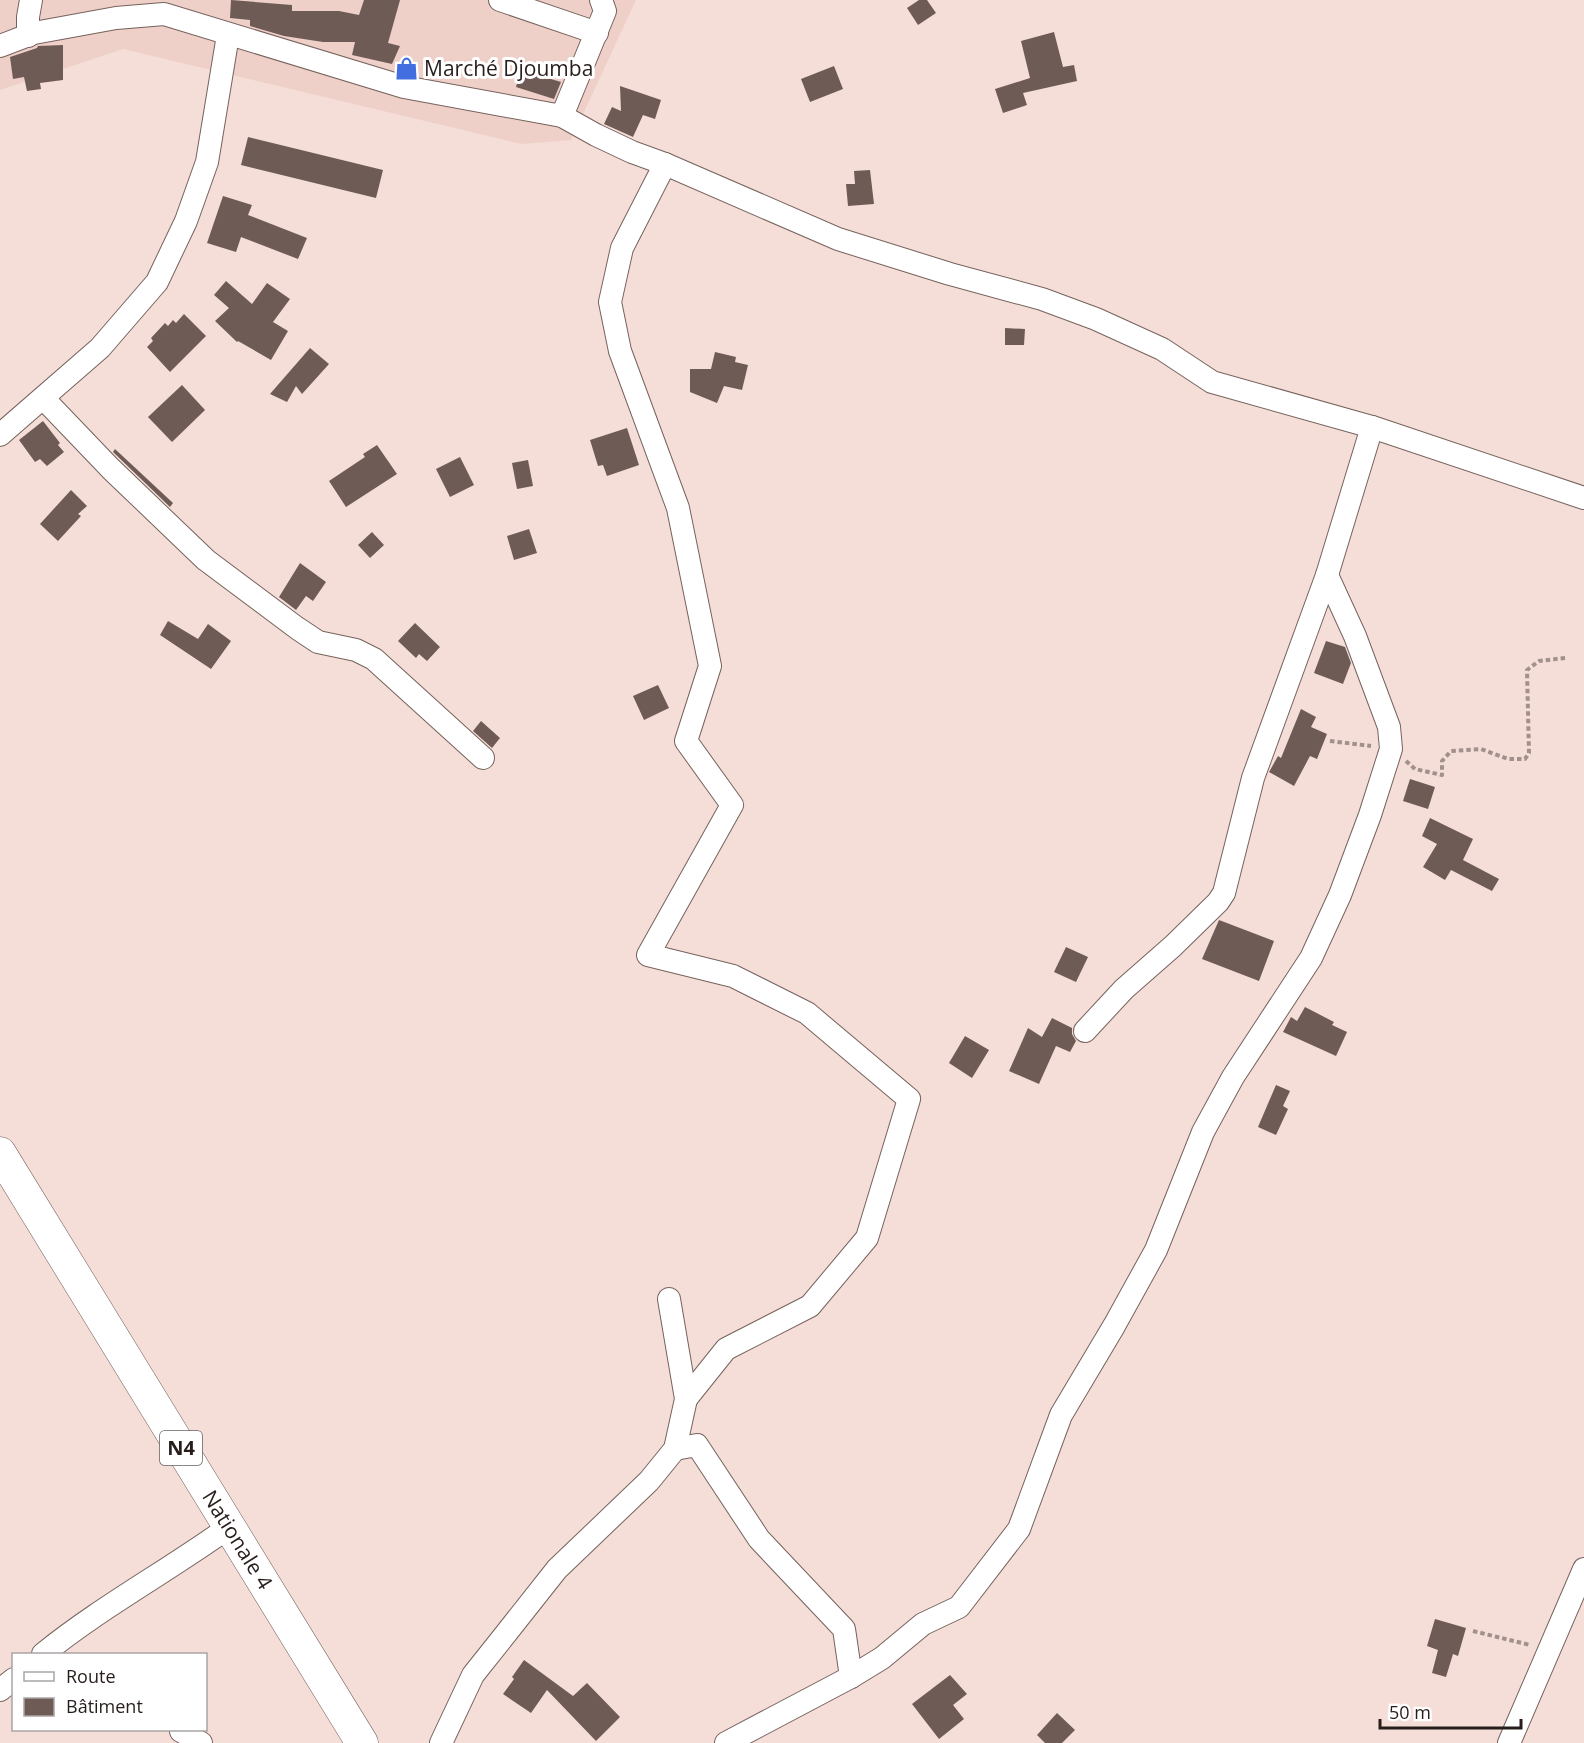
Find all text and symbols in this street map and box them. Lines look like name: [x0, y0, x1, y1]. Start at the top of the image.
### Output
place label: Marché Djoumba: [424, 54, 593, 82]
shop icon: Marché Djoumba: [393, 56, 419, 82]
road number: N4: [160, 1431, 202, 1465]
street label: Nationale 4: [196, 1485, 279, 1594]
legend: [12, 1653, 207, 1731]
text: Route: [66, 1664, 116, 1688]
scale bar: [1380, 1692, 1521, 1730]
text: Bâtiment: [66, 1694, 143, 1718]
text: 50 m: [1389, 1700, 1431, 1724]

